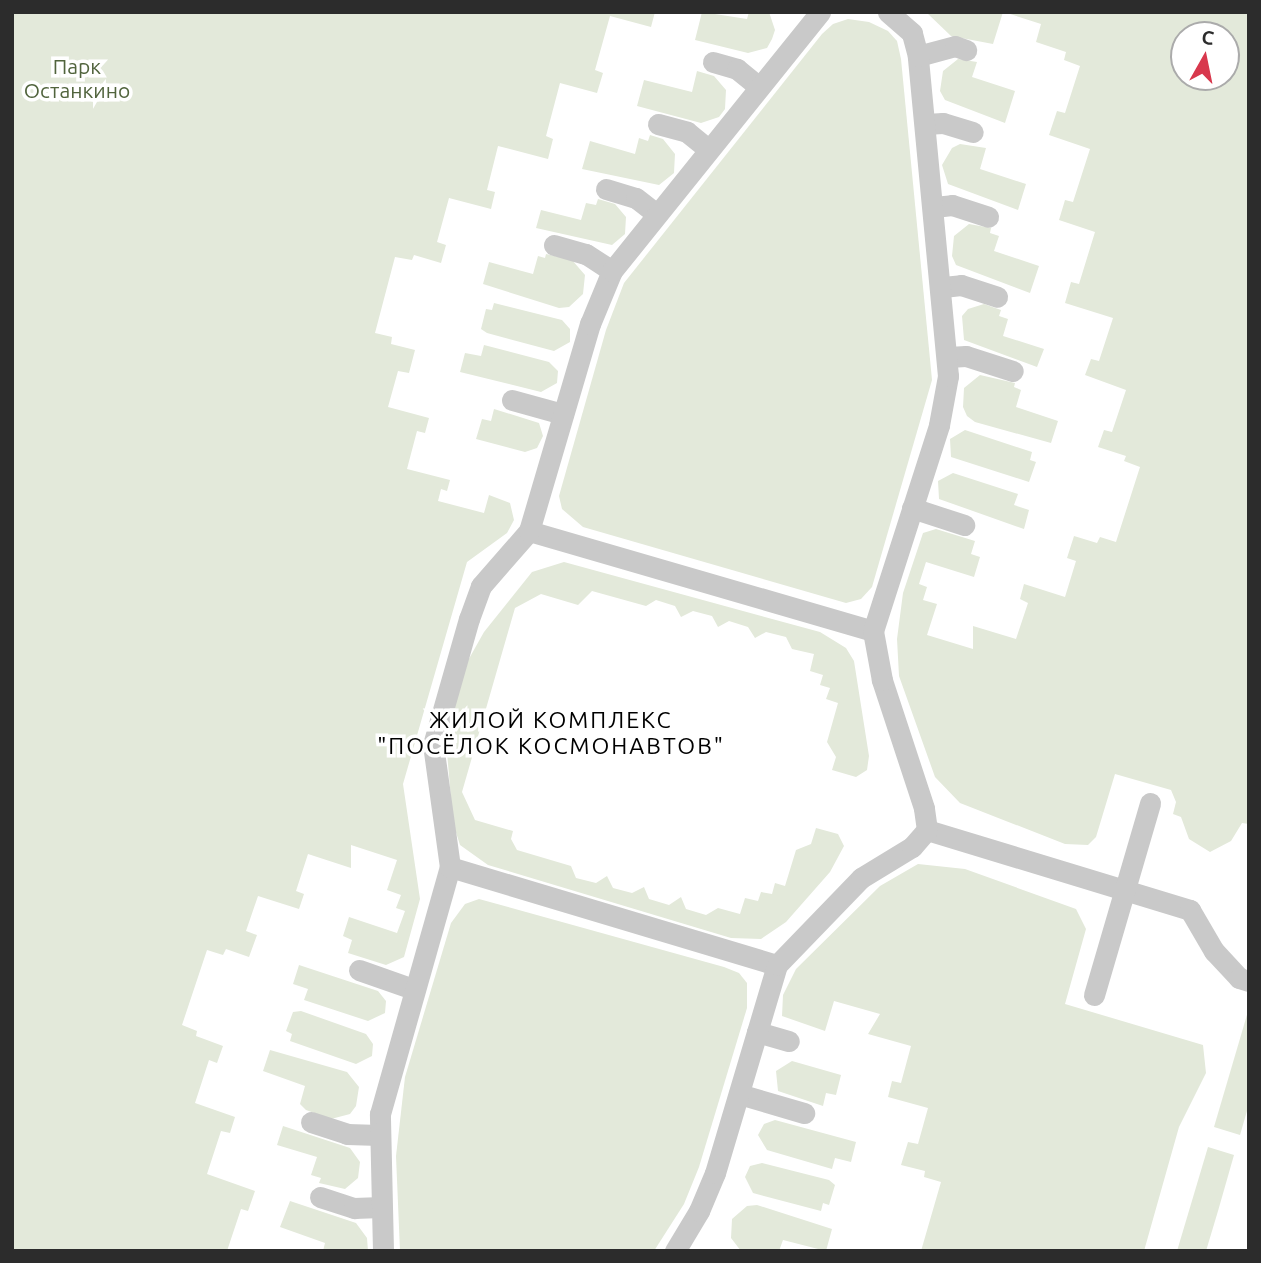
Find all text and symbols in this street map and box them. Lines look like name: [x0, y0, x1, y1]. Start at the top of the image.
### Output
north arrow: [1170, 21, 1240, 91]
text: С: [1200, 25, 1216, 49]
park label: Парк Останкино: [24, 53, 130, 103]
district label: ЖИЛОЙ КОМПЛЕКС "ПОСЁЛОК КОСМОНАВТОВ": [380, 706, 722, 760]

